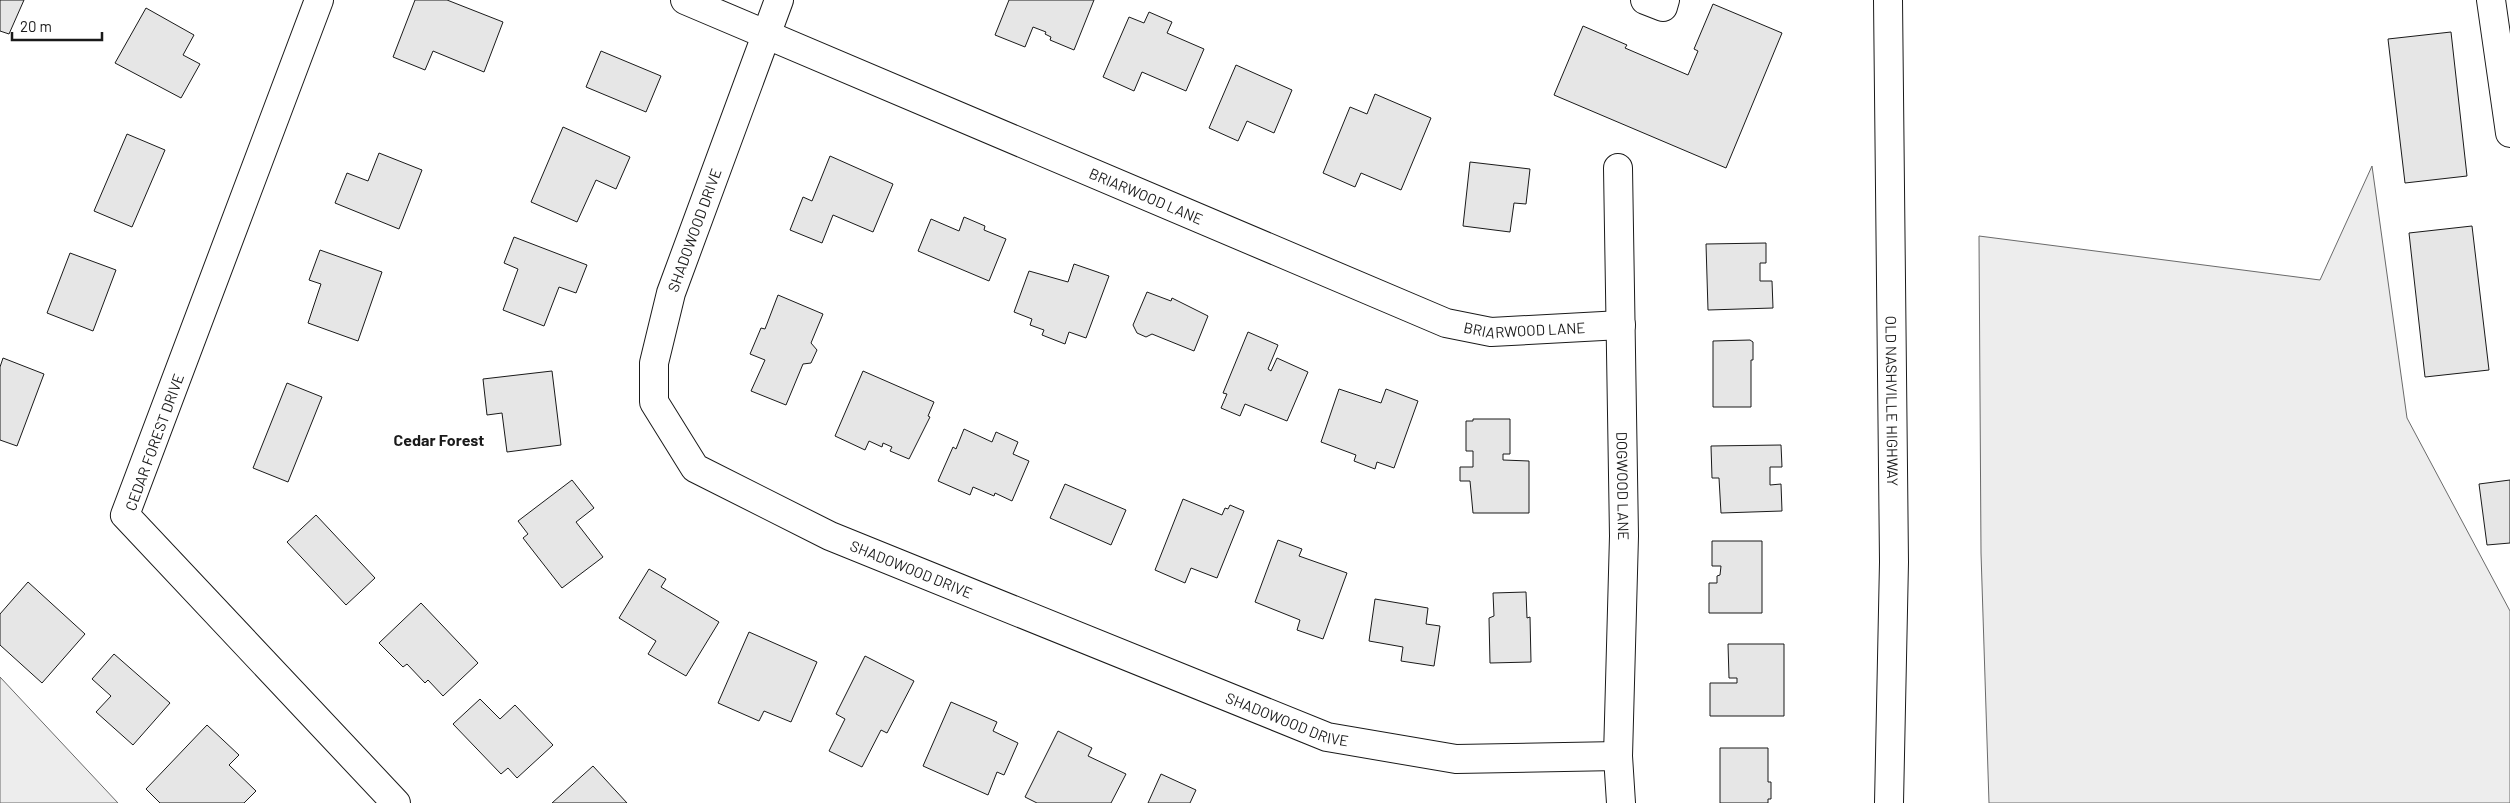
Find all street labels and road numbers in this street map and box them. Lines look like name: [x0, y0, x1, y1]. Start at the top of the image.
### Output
street label: BRIARWOOD LANE: [1087, 164, 1206, 228]
street label: SHADOWOOD DRIVE: [663, 166, 725, 294]
street label: OLD NASHVILLE HIGHWAY: [1882, 316, 1902, 486]
street label: BRIARWOOD LANE: [1462, 318, 1586, 342]
street label: CEDAR FOREST DRIVE: [121, 371, 187, 513]
street label: DOGWOOD LANE: [1613, 431, 1633, 540]
street label: SHADOWOOD DRIVE: [848, 536, 975, 602]
street label: SHADOWOOD DRIVE: [1223, 688, 1350, 750]

